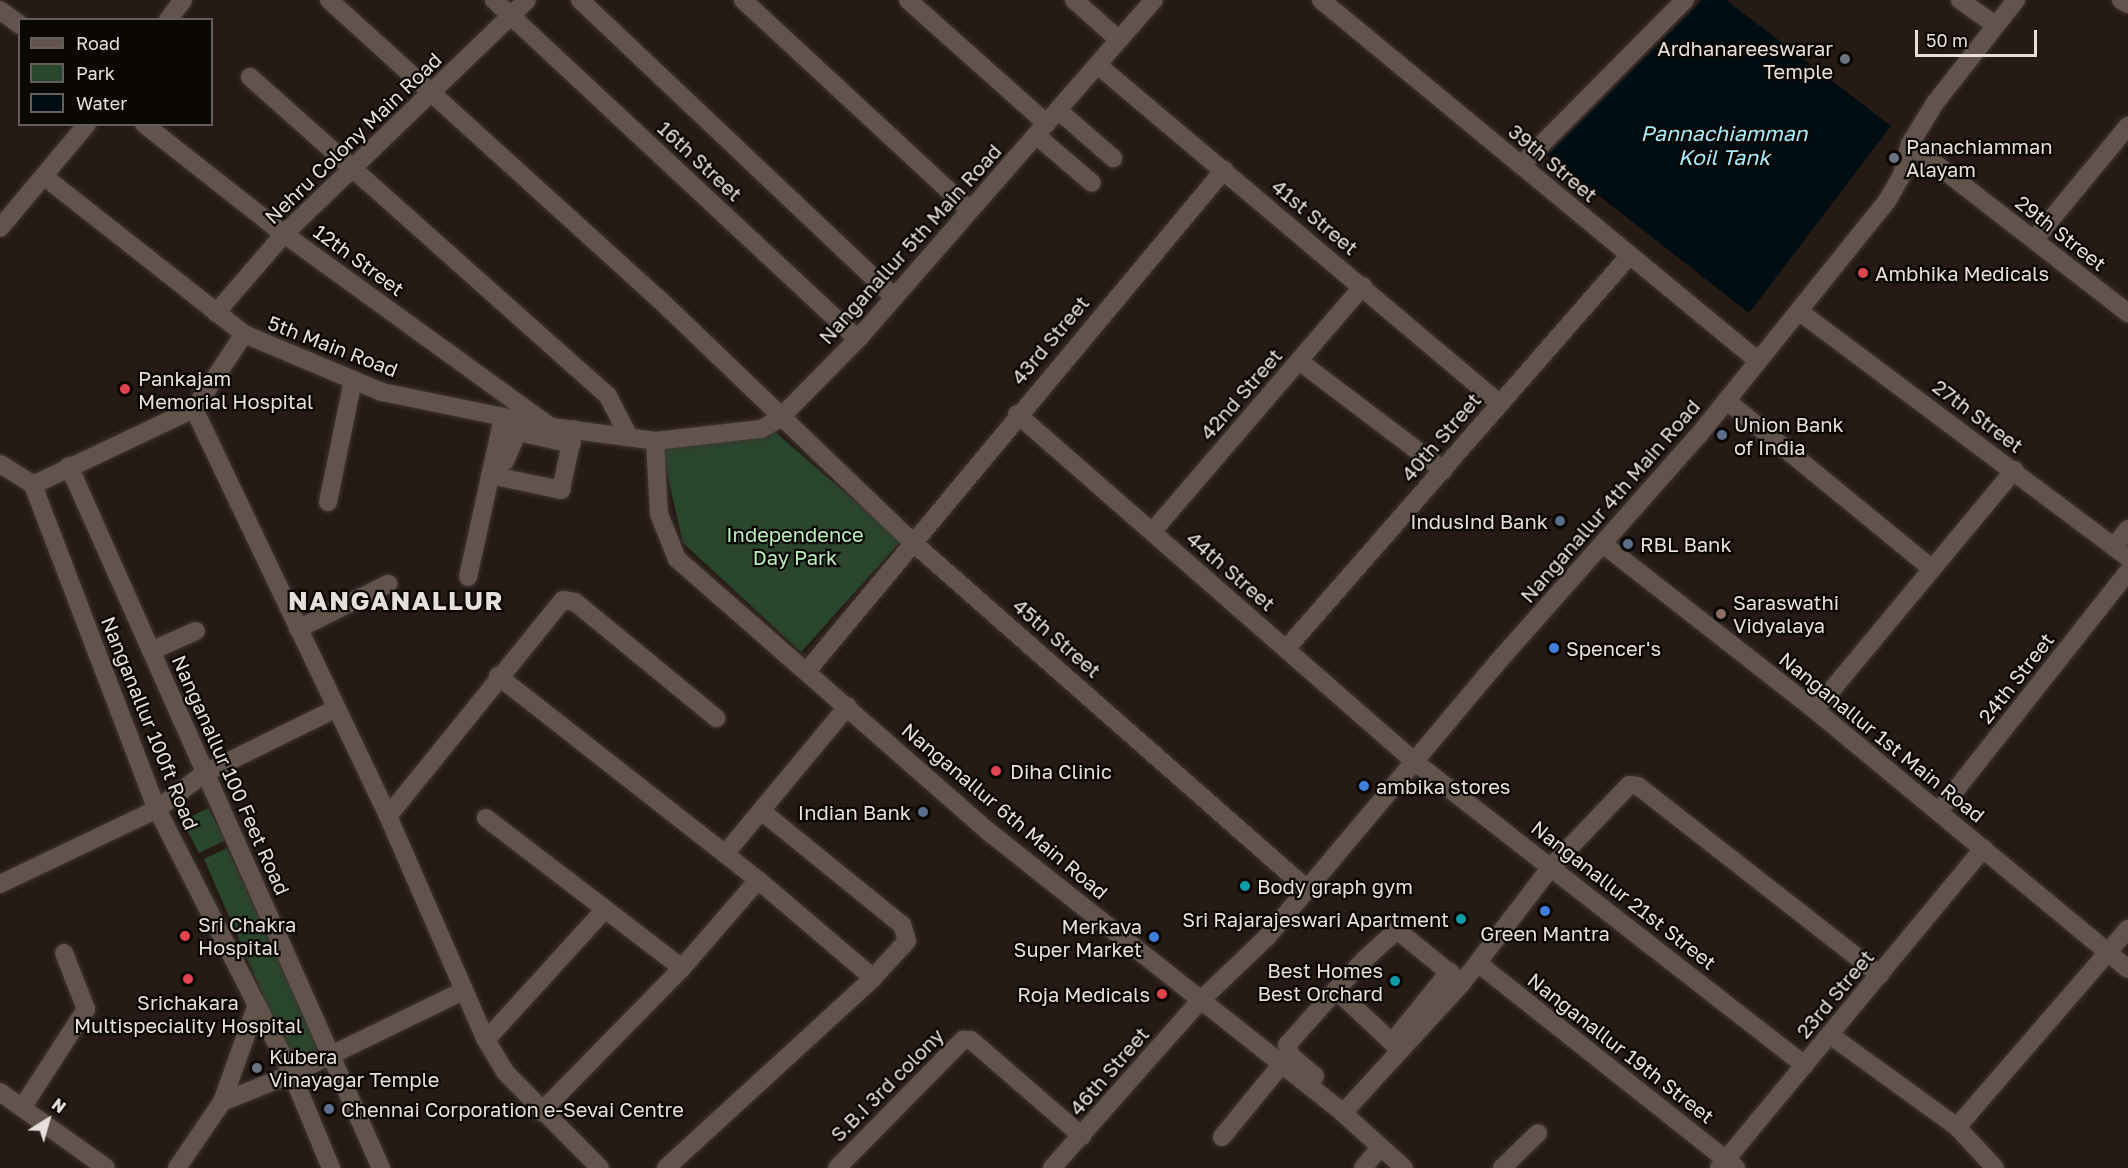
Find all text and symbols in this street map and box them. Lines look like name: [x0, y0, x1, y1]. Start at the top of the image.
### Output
legend: [18, 18, 213, 126]
scale bar: [1918, 18, 2040, 56]
text: 50 m: [1926, 29, 1968, 51]
text: Road: [76, 32, 120, 54]
place label: Ardhanareeswarar Temple: [1657, 36, 1833, 83]
street label: Nehru Colony Main Road: [260, 47, 446, 229]
marker: Ardhanareeswarar Temple: [1838, 52, 1852, 66]
text: Park: [76, 62, 115, 84]
text: Water: [76, 92, 127, 114]
street label: 16th Street: [653, 116, 747, 206]
street label: 39th Street: [1504, 119, 1602, 207]
water label: Pannachiamman Koil Tank: [1641, 120, 1807, 170]
place label: Panachiamman Alayam: [1906, 134, 2053, 181]
street label: Nanganallur 5th Main Road: [814, 139, 1006, 349]
marker: Panachiamman Alayam: [1887, 151, 1901, 165]
street label: 41st Street: [1267, 174, 1363, 260]
street label: 29th Street: [2011, 190, 2111, 276]
street label: 12th Street: [309, 219, 409, 301]
place label: Ambhika Medicals: [1875, 261, 2049, 285]
marker: Ambhika Medicals: [1856, 266, 1870, 280]
street label: 43rd Street: [1006, 291, 1094, 389]
street label: 5th Main Road: [265, 310, 401, 382]
street label: 42nd Street: [1195, 344, 1287, 444]
place label: Pankajam Memorial Hospital: [138, 366, 314, 413]
street label: 27th Street: [1928, 374, 2028, 458]
marker: Pankajam Memorial Hospital: [116, 380, 134, 398]
street label: 40th Street: [1396, 388, 1486, 486]
street label: Nanganallur 4th Main Road: [1515, 395, 1705, 607]
place label: Union Bank of India: [1734, 412, 1844, 459]
marker: Union Bank of India: [1715, 428, 1729, 442]
place label: IndusInd Bank: [1410, 509, 1548, 533]
marker: IndusInd Bank: [1553, 514, 1567, 528]
park label: Independence Day Park: [726, 522, 864, 569]
street label: 44th Street: [1182, 526, 1280, 616]
place label: RBL Bank: [1640, 532, 1732, 556]
marker: RBL Bank: [1621, 537, 1635, 551]
district label: NANGANALLUR: [288, 585, 504, 617]
place label: Saraswathi Vidyalaya: [1733, 590, 1839, 637]
street label: 45th Street: [1008, 593, 1106, 683]
marker: Saraswathi Vidyalaya: [1714, 607, 1728, 621]
street label: Nanganallur 100ft Road: [96, 613, 204, 833]
street label: 24th Street: [1973, 628, 2059, 728]
place label: Spencer's: [1566, 636, 1661, 660]
marker: Spencer's: [1547, 641, 1561, 655]
street label: Nanganallur 1st Main Road: [1775, 647, 1989, 827]
street label: Nanganallur 100 Feet Road: [167, 651, 295, 899]
street label: Nanganallur 6th Main Road: [897, 718, 1113, 904]
place label: Diha Clinic: [1010, 759, 1112, 783]
marker: Diha Clinic: [987, 762, 1005, 780]
place label: ambika stores: [1376, 774, 1510, 798]
marker: ambika stores: [1357, 779, 1371, 793]
place label: Indian Bank: [798, 800, 911, 824]
marker: Indian Bank: [916, 805, 930, 819]
street label: Nanganallur 21st Street: [1527, 815, 1721, 975]
place label: Body graph gym: [1257, 874, 1413, 898]
marker: Body graph gym: [1238, 879, 1252, 893]
marker: Green Mantra: [1538, 904, 1552, 918]
place label: Sri Rajarajeswari Apartment: [1182, 907, 1449, 931]
place label: Sri Chakra Hospital: [198, 912, 296, 959]
marker: Sri Rajarajeswari Apartment: [1454, 912, 1468, 926]
place label: Merkava Super Market: [1014, 914, 1142, 961]
place label: Green Mantra: [1480, 921, 1610, 945]
marker: Sri Chakra Hospital: [176, 927, 194, 945]
marker: Merkava Super Market: [1147, 930, 1161, 944]
street label: 23rd Street: [1791, 945, 1879, 1043]
place label: Best Homes Best Orchard: [1258, 958, 1383, 1005]
street label: Nanganallur 19th Street: [1523, 968, 1719, 1128]
marker: Srichakara Multispeciality Hospital: [179, 970, 197, 988]
marker: Best Homes Best Orchard: [1388, 974, 1402, 988]
place label: Roja Medicals: [1017, 982, 1150, 1006]
marker: Roja Medicals: [1155, 987, 1169, 1001]
place label: Srichakara Multispeciality Hospital: [74, 990, 302, 1037]
street label: 46th Street: [1064, 1022, 1154, 1120]
street label: S.B.I 3rd colony: [826, 1024, 948, 1146]
place label: Kubera Vinayagar Temple: [269, 1044, 439, 1091]
marker: Kubera Vinayagar Temple: [250, 1061, 264, 1075]
north arrow: [18, 1090, 78, 1150]
text: N: [48, 1094, 70, 1117]
place label: Chennai Corporation e-Sevai Centre: [341, 1097, 684, 1121]
marker: Chennai Corporation e-Sevai Centre: [322, 1102, 336, 1116]

